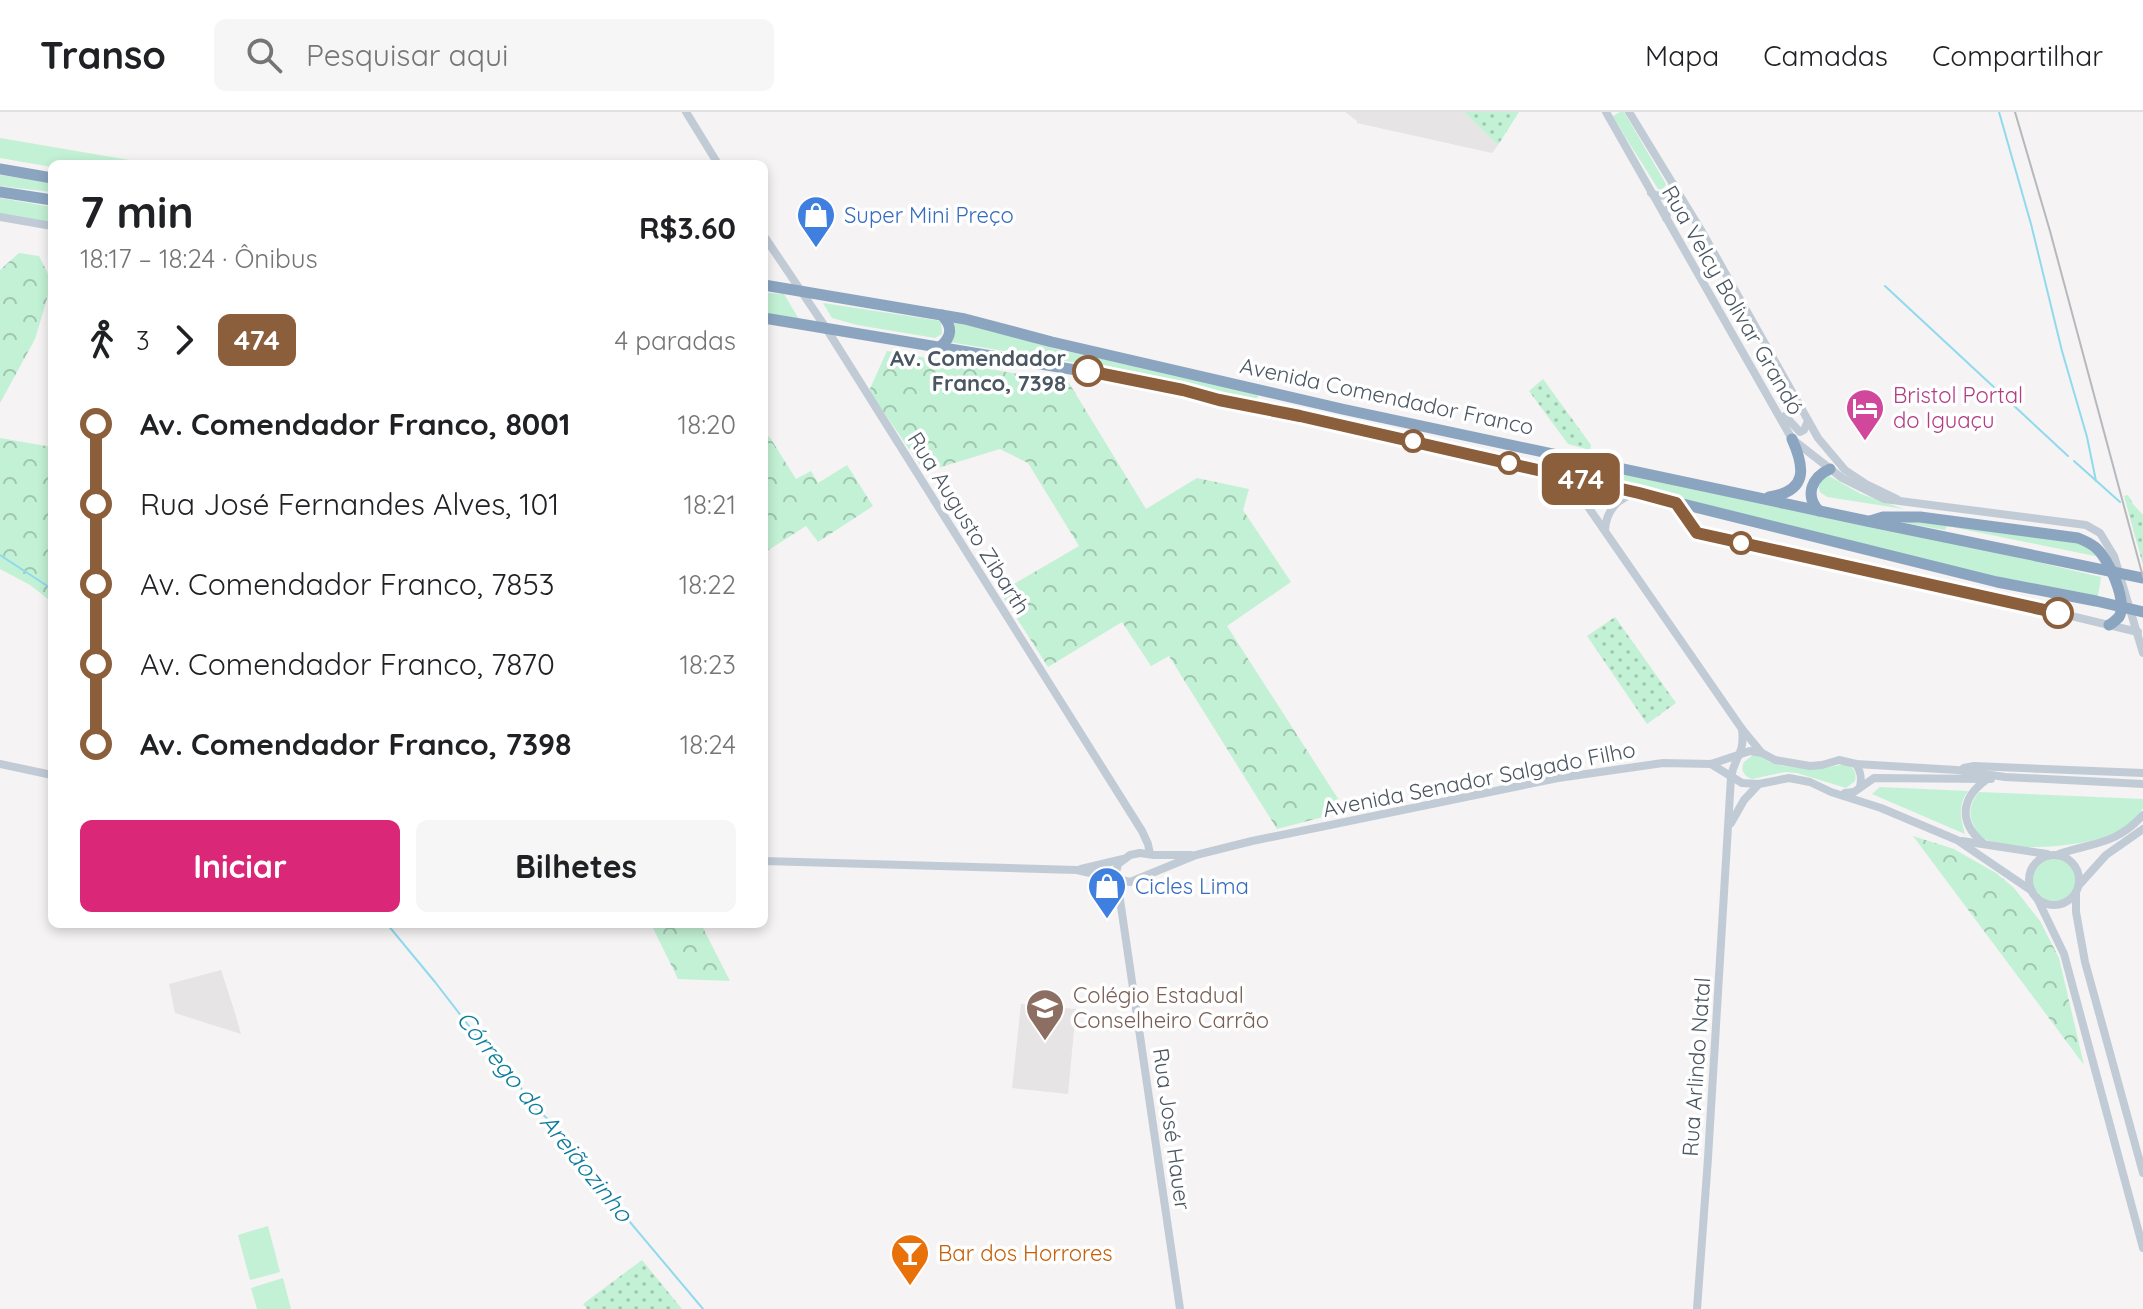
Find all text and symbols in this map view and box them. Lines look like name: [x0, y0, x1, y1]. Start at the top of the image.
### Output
search box: [214, 19, 774, 91]
text: Transo: [40, 31, 166, 79]
icon: search: [242, 33, 286, 77]
text: Pesquisar aqui: [306, 36, 508, 74]
text: Mapa: [1645, 38, 1719, 73]
text: Camadas: [1763, 38, 1888, 73]
text: Compartilhar: [1932, 38, 2103, 73]
street label: Rua Velcy Bolivar Grandó: [1656, 180, 1810, 420]
text: 7 min: [80, 184, 194, 239]
shop icon: Super Mini Preço: [795, 194, 837, 249]
place label: Super Mini Preço: [844, 201, 1014, 229]
text: R$3.60: [639, 209, 736, 247]
text: 18:17 – 18:24 · Ônibus: [80, 242, 318, 275]
icon: walk: [80, 318, 124, 362]
icon: forward: [162, 318, 206, 362]
text: 474: [234, 322, 280, 357]
text: 3: [136, 324, 150, 357]
text: 4 paradas: [615, 324, 736, 357]
place label: Av. Comendador Franco, 7398: [890, 344, 1066, 397]
street label: Avenida Comendador Franco: [1238, 351, 1536, 441]
marker: Av. Comendador Franco, 7398: [1073, 356, 1103, 386]
place label: Bristol Portal do Iguaçu: [1893, 381, 2023, 434]
hotel icon: Bristol Portal do Iguaçu: [1844, 387, 1886, 442]
text: Av. Comendador Franco, 8001: [140, 405, 570, 443]
text: 18:20: [678, 408, 736, 441]
street label: Rua Augusto Zibarth: [902, 427, 1036, 619]
unlabelled marker: [1402, 430, 1424, 452]
unlabelled marker: [1498, 452, 1520, 474]
line badge: 474: [1535, 453, 1627, 505]
text: 474: [1558, 461, 1604, 496]
text: Rua José Fernandes Alves, 101: [140, 485, 559, 523]
text: 18:21: [683, 488, 736, 521]
unlabelled marker: [1730, 532, 1752, 554]
text: Av. Comendador Franco, 7853: [140, 565, 555, 603]
text: 18:22: [679, 568, 736, 601]
unlabelled marker: [2043, 598, 2073, 628]
text: Av. Comendador Franco, 7870: [140, 645, 555, 683]
text: 18:23: [679, 648, 736, 681]
text: Av. Comendador Franco, 7398: [140, 725, 572, 763]
text: 18:24: [680, 728, 736, 761]
street label: Avenida Senador Salgado Filho: [1320, 735, 1638, 823]
button: Iniciar: [80, 820, 400, 912]
button: Bilhetes: [416, 820, 736, 912]
shop icon: Cicles Lima: [1086, 865, 1128, 920]
place label: Cicles Lima: [1135, 872, 1249, 900]
street label: Rua Arlindo Natal: [1676, 977, 1716, 1157]
place label: Colégio Estadual Conselheiro Carrão: [1073, 981, 1269, 1034]
school or university icon: Colégio Estadual Conselheiro Carrão: [1024, 987, 1066, 1042]
water label: Córrego do Areiãozinho: [451, 1004, 640, 1229]
street label: Rua José Hauer: [1147, 1046, 1197, 1212]
bar icon: Bar dos Horrores: [889, 1232, 931, 1287]
place label: Bar dos Horrores: [938, 1239, 1113, 1267]

